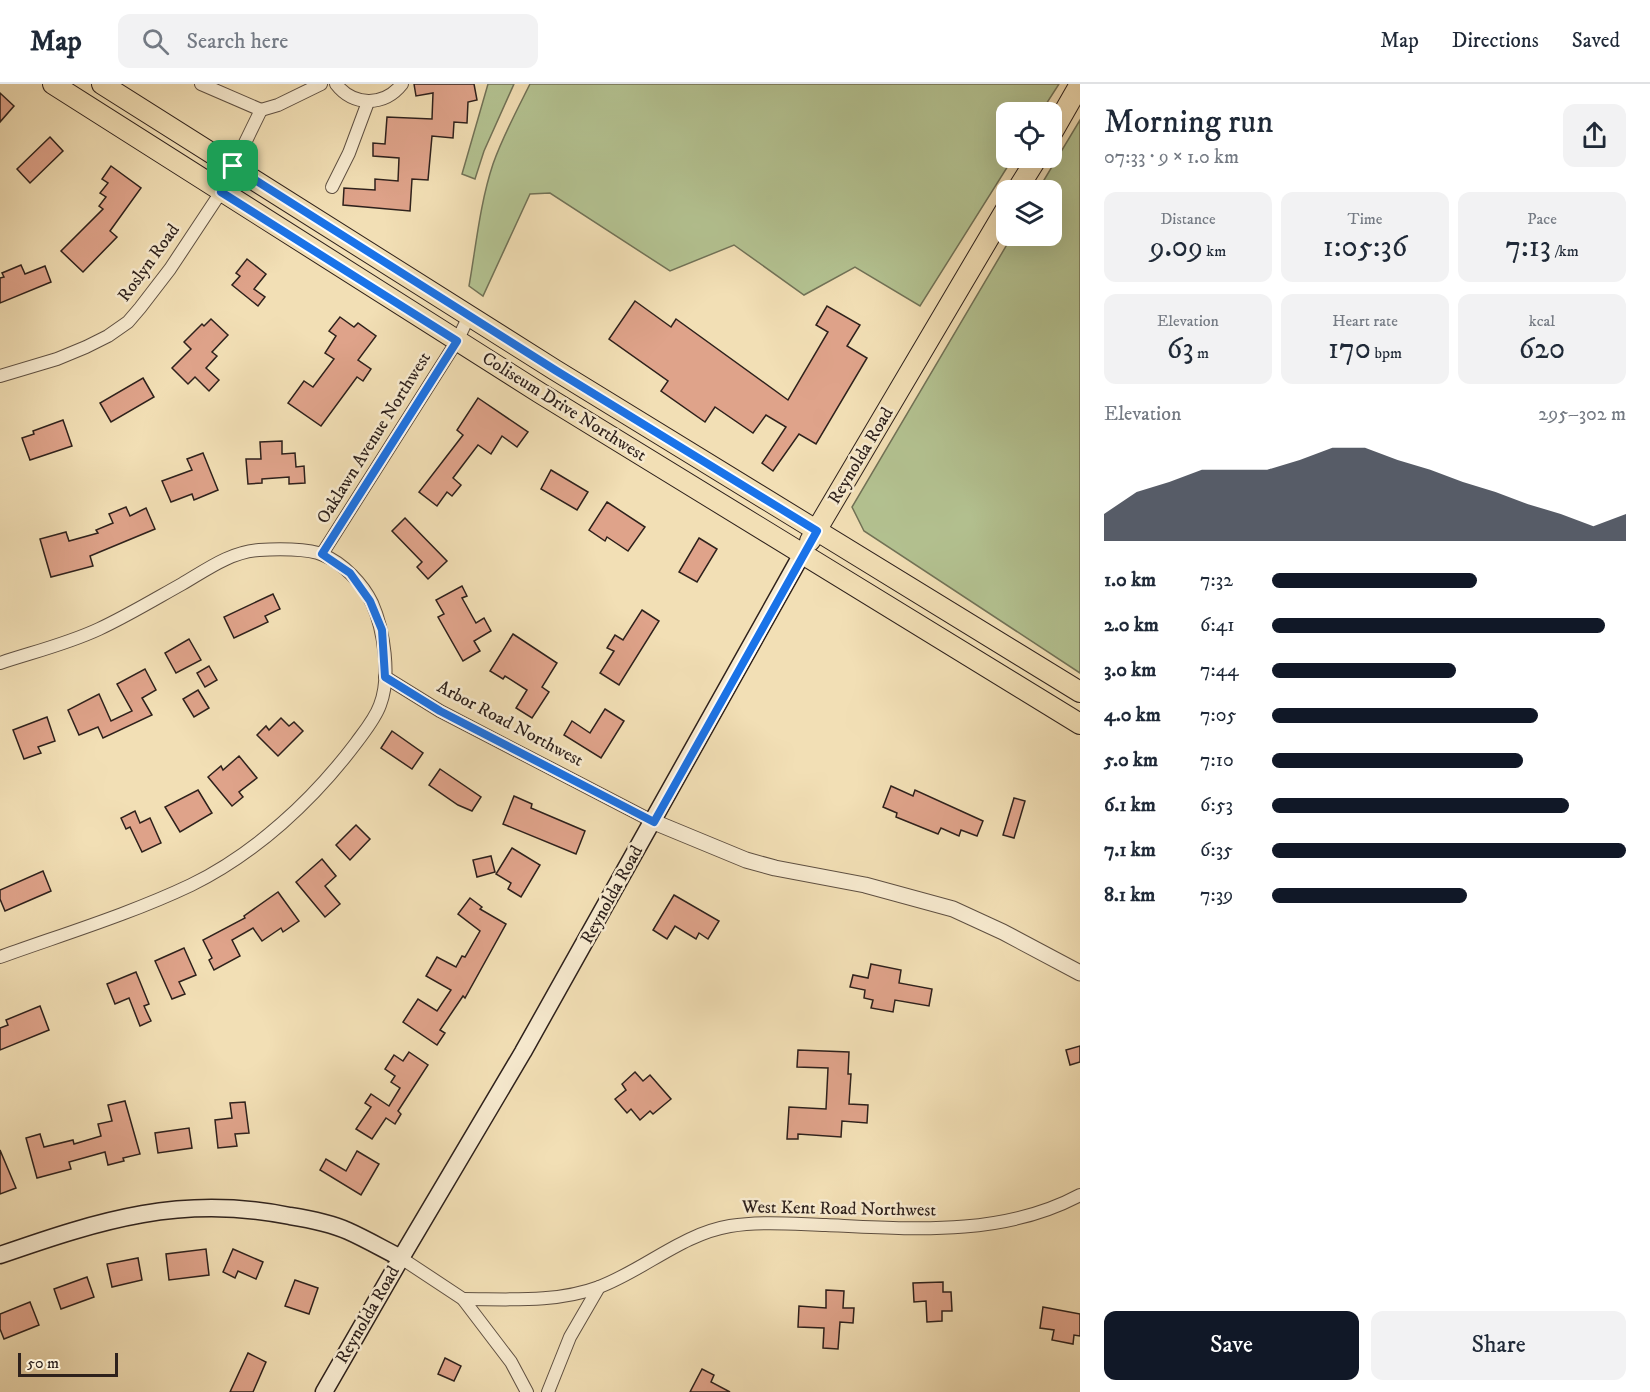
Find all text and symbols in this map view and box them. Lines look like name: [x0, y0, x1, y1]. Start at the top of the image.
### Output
search box: [118, 14, 538, 68]
text: Map: [30, 24, 82, 59]
icon: search: [139, 25, 172, 58]
text: Search here: [187, 28, 288, 55]
text: Map: [1380, 28, 1419, 54]
text: Directions: [1452, 28, 1539, 54]
text: Saved: [1572, 28, 1620, 54]
map controls: [996, 102, 1062, 246]
button: locate: [996, 102, 1062, 168]
text: Morning run: [1104, 102, 1273, 143]
button: share: [1563, 104, 1626, 167]
pin: [207, 140, 258, 191]
text: 07:33 · 9 × 1.0 km: [1104, 145, 1239, 170]
icon: arrive: [216, 149, 249, 182]
button: layers: [996, 180, 1062, 246]
text: Distance: [1160, 209, 1216, 229]
text: Time: [1348, 209, 1382, 229]
text: Pace: [1527, 209, 1557, 229]
street label: Roslyn Road: [113, 220, 185, 306]
text: 9.09: [1150, 229, 1203, 266]
text: 1:05:36: [1323, 229, 1407, 266]
text: 7:13: [1505, 229, 1551, 266]
text: km: [1203, 241, 1226, 261]
text: /km: [1551, 241, 1579, 261]
text: Elevation: [1157, 311, 1219, 331]
text: Heart rate: [1332, 311, 1398, 331]
text: kcal: [1529, 311, 1555, 331]
text: 63: [1167, 331, 1194, 368]
text: 170: [1328, 331, 1371, 368]
text: 620: [1519, 331, 1565, 368]
text: m: [1194, 343, 1209, 363]
text: bpm: [1371, 343, 1402, 363]
street label: Coliseum Drive Northwest: [478, 347, 650, 467]
street label: Oaklawn Avenue Northwest: [312, 348, 436, 528]
text: Elevation: [1104, 402, 1181, 427]
text: 295–302 m: [1538, 402, 1626, 427]
street label: Reynolda Road: [823, 404, 899, 508]
text: 1.0 km: [1104, 568, 1156, 593]
text: 7:32: [1200, 568, 1233, 593]
text: 2.0 km: [1104, 613, 1159, 638]
text: 6:41: [1200, 613, 1234, 638]
text: 3.0 km: [1104, 658, 1156, 683]
text: 7:44: [1200, 658, 1239, 683]
street label: Arbor Road Northwest: [433, 676, 587, 772]
text: 4.0 km: [1104, 703, 1161, 728]
text: 7:05: [1200, 703, 1236, 728]
text: 5.0 km: [1104, 748, 1158, 773]
text: 7:10: [1200, 748, 1234, 773]
text: 6.1 km: [1104, 793, 1156, 818]
text: 6:53: [1200, 793, 1233, 818]
text: 7.1 km: [1104, 838, 1156, 863]
text: 6:35: [1200, 838, 1233, 863]
street label: Reynolda Road: [576, 842, 648, 948]
text: 8.1 km: [1104, 883, 1155, 908]
text: 7:39: [1200, 883, 1233, 908]
street label: West Kent Road Northwest: [741, 1196, 937, 1222]
street label: Reynolda Road: [331, 1262, 405, 1368]
button: Save: [1104, 1311, 1359, 1380]
button: Share: [1371, 1311, 1626, 1380]
scale bar: [18, 1350, 118, 1378]
text: 50 m: [27, 1353, 59, 1373]

